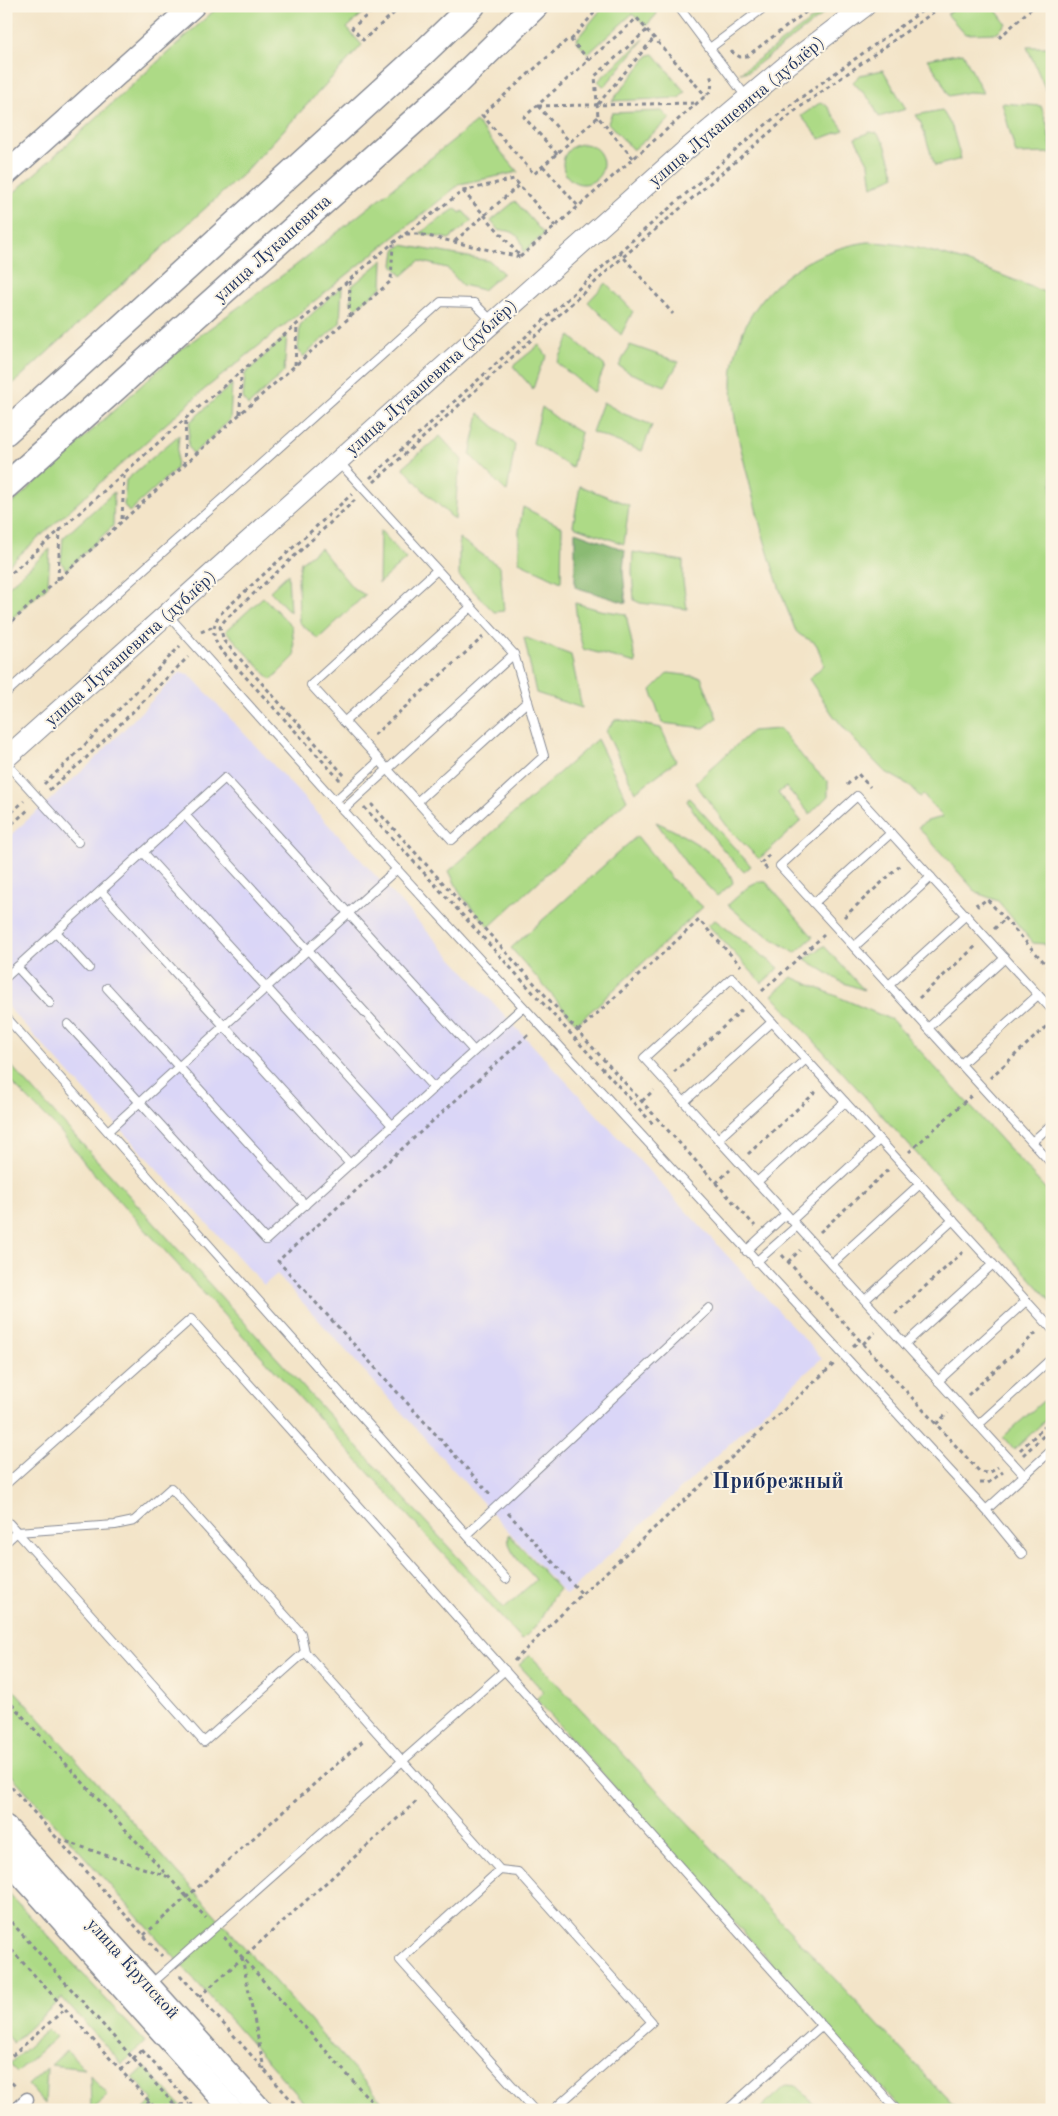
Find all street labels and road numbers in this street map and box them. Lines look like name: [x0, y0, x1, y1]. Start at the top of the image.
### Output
street label: улица Лукашевича (дублёр): [645, 32, 828, 190]
street label: улица Лукашевича: [211, 192, 335, 306]
street label: улица Лукашевича (дублёр): [342, 296, 521, 459]
street label: улица Лукашевича (дублёр): [41, 567, 220, 730]
street label: улица Крупской: [83, 1915, 182, 2022]

